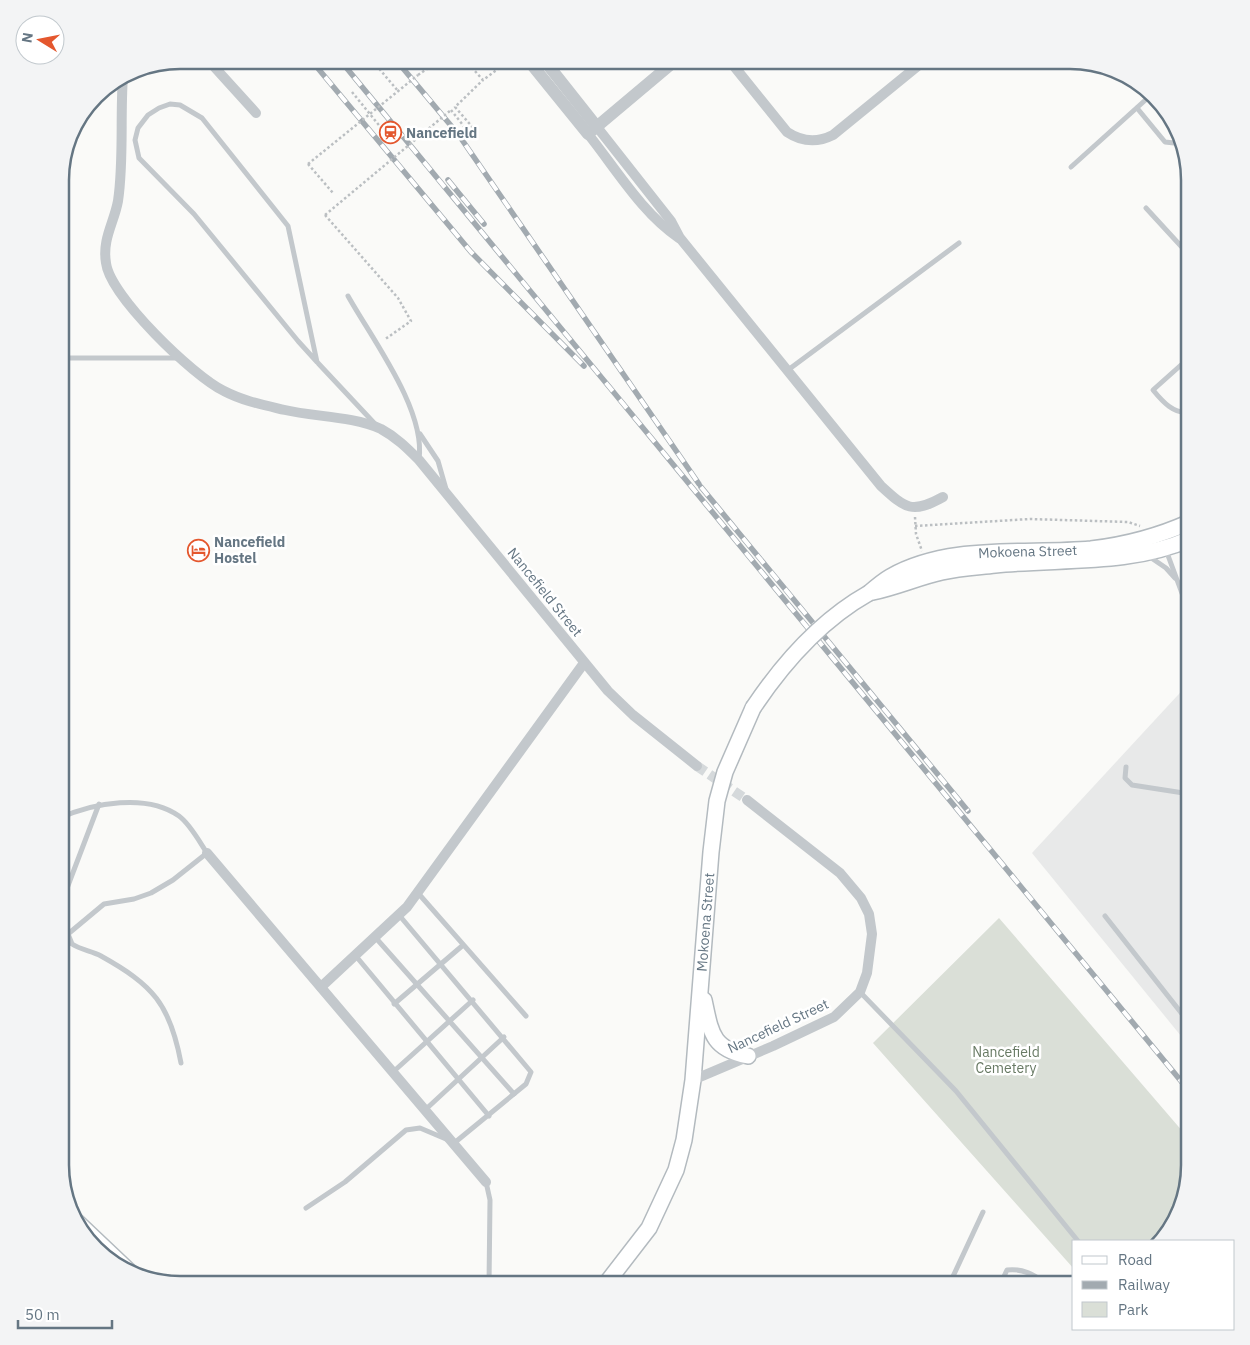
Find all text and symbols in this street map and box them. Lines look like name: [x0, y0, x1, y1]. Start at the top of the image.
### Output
north arrow: [15, 15, 65, 65]
text: N: [17, 31, 37, 44]
station icon: Nancefield: [378, 121, 402, 145]
place label: Nancefield: [406, 124, 477, 142]
place label: Nancefield Hostel: [214, 533, 285, 567]
hotel icon: Nancefield Hostel: [186, 538, 210, 562]
street label: Mokoena Street: [978, 541, 1078, 562]
street label: Nancefield Street: [504, 544, 586, 640]
street label: Mokoena Street: [693, 872, 718, 972]
street label: Nancefield Street: [725, 995, 831, 1057]
park label: Nancefield Cemetery: [972, 1043, 1040, 1077]
legend: [1072, 1240, 1235, 1330]
text: Road: [1118, 1250, 1153, 1269]
text: Railway: [1118, 1275, 1171, 1294]
scale bar: [18, 1298, 111, 1330]
text: Park: [1118, 1300, 1148, 1319]
text: 50 m: [25, 1305, 60, 1324]

